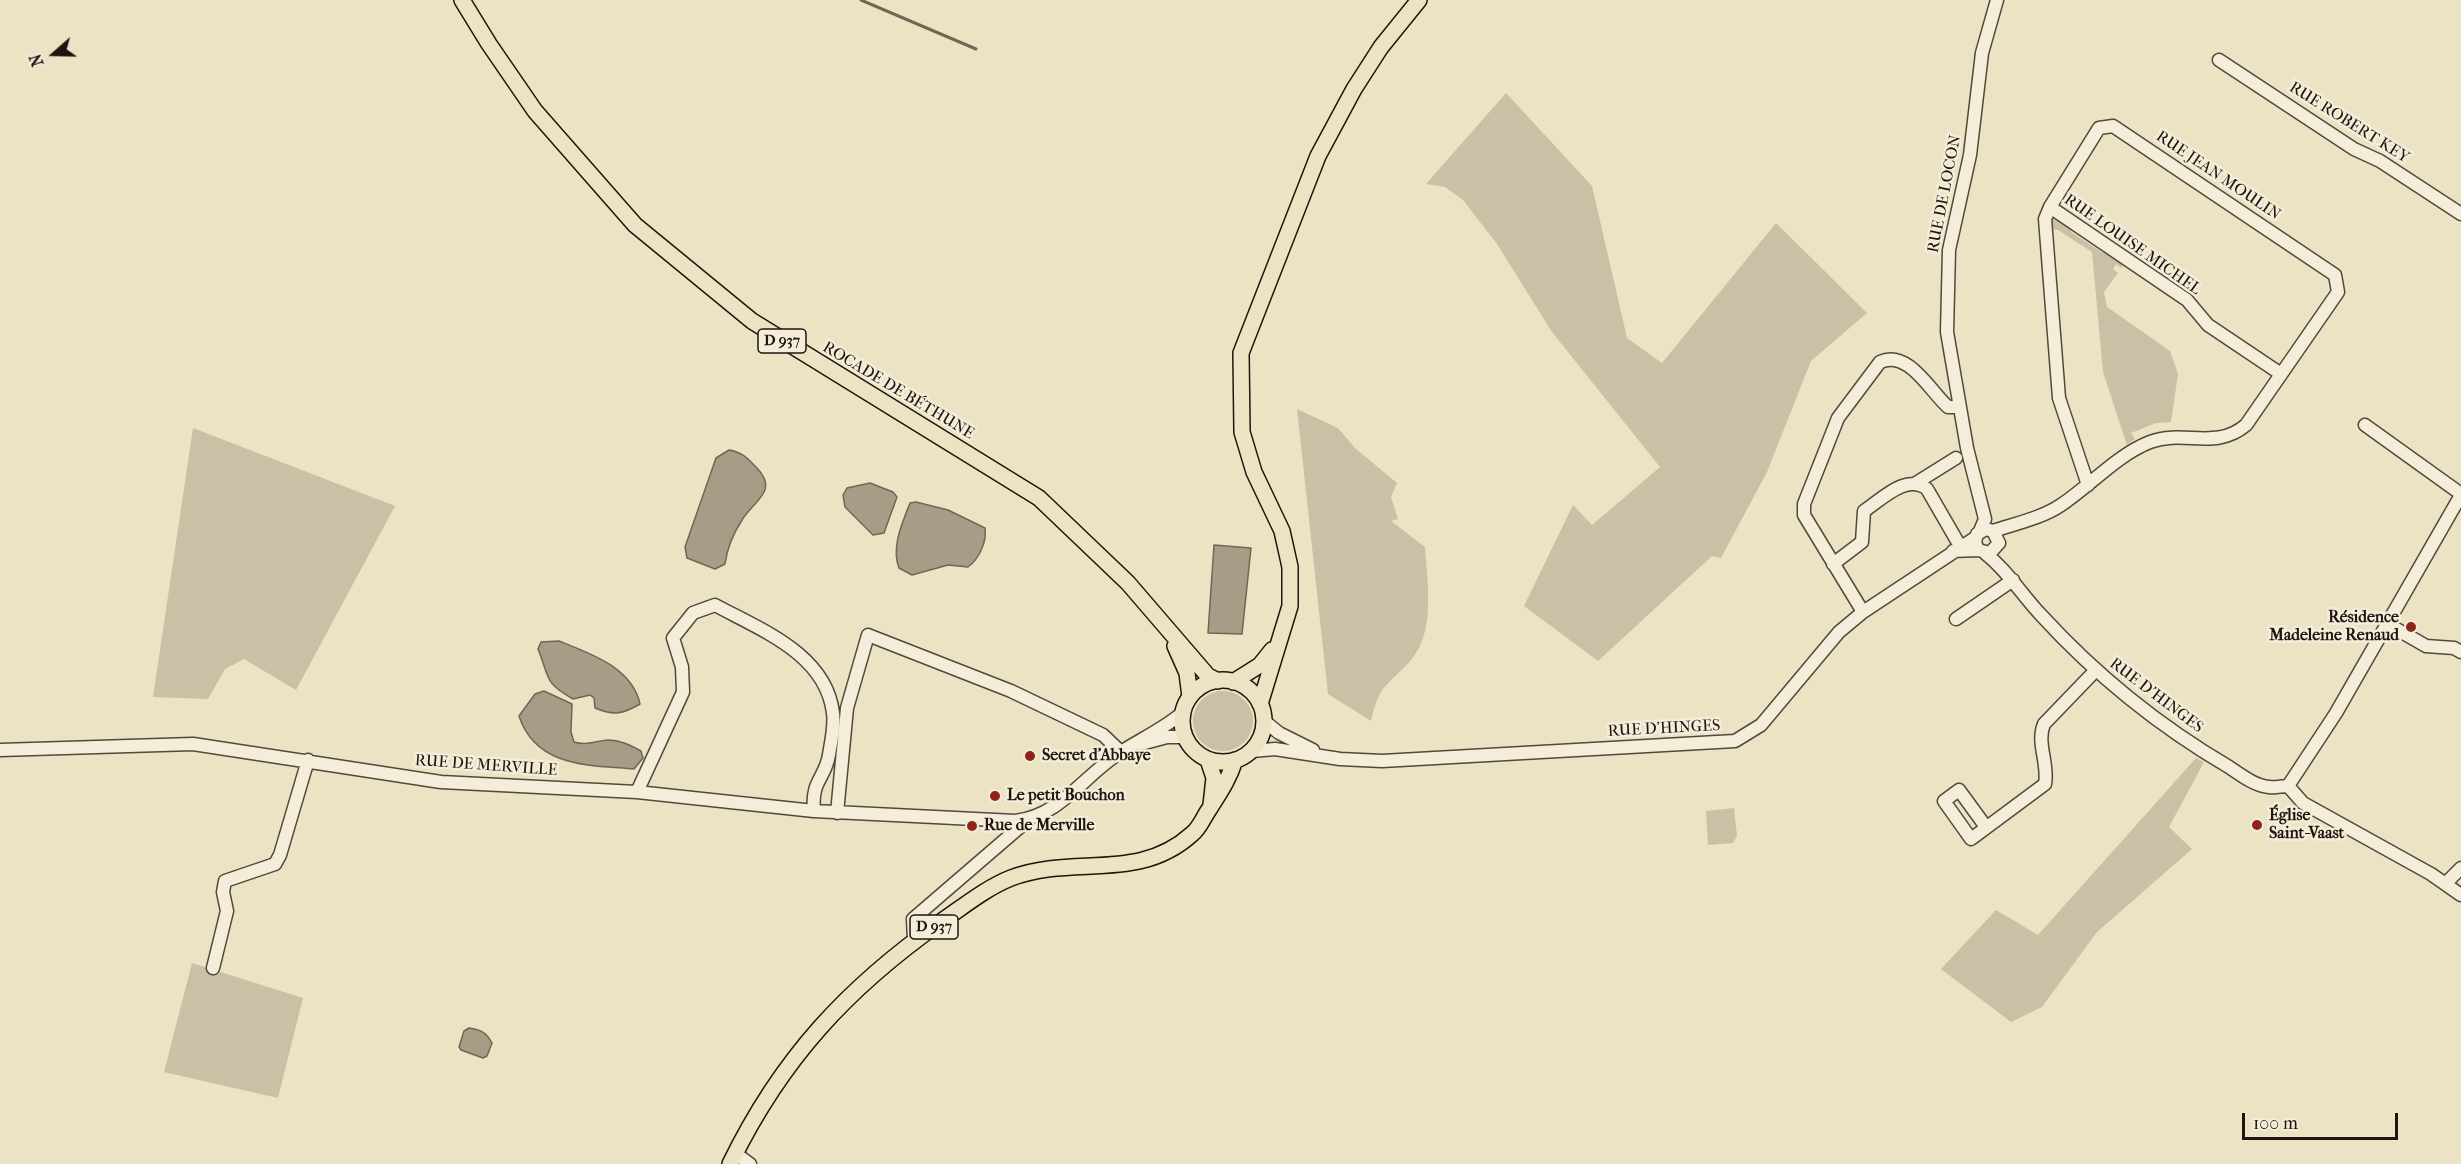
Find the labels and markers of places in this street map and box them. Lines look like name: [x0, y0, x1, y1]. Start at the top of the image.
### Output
place label: Résidence Madeleine Renaud: [2269, 608, 2399, 646]
marker: Résidence Madeleine Renaud: [2404, 620, 2418, 634]
place label: Secret d'Abbaye: [1042, 746, 1151, 766]
marker: Secret d'Abbaye: [1023, 749, 1037, 763]
place label: Le petit Bouchon: [1007, 786, 1125, 806]
marker: Le petit Bouchon: [988, 789, 1002, 803]
place label: Église Saint-Vaast: [2269, 806, 2344, 844]
place label: Rue de Merville: [984, 816, 1094, 836]
marker: Église Saint-Vaast: [2250, 818, 2264, 832]
marker: Rue de Merville: [965, 819, 979, 833]

